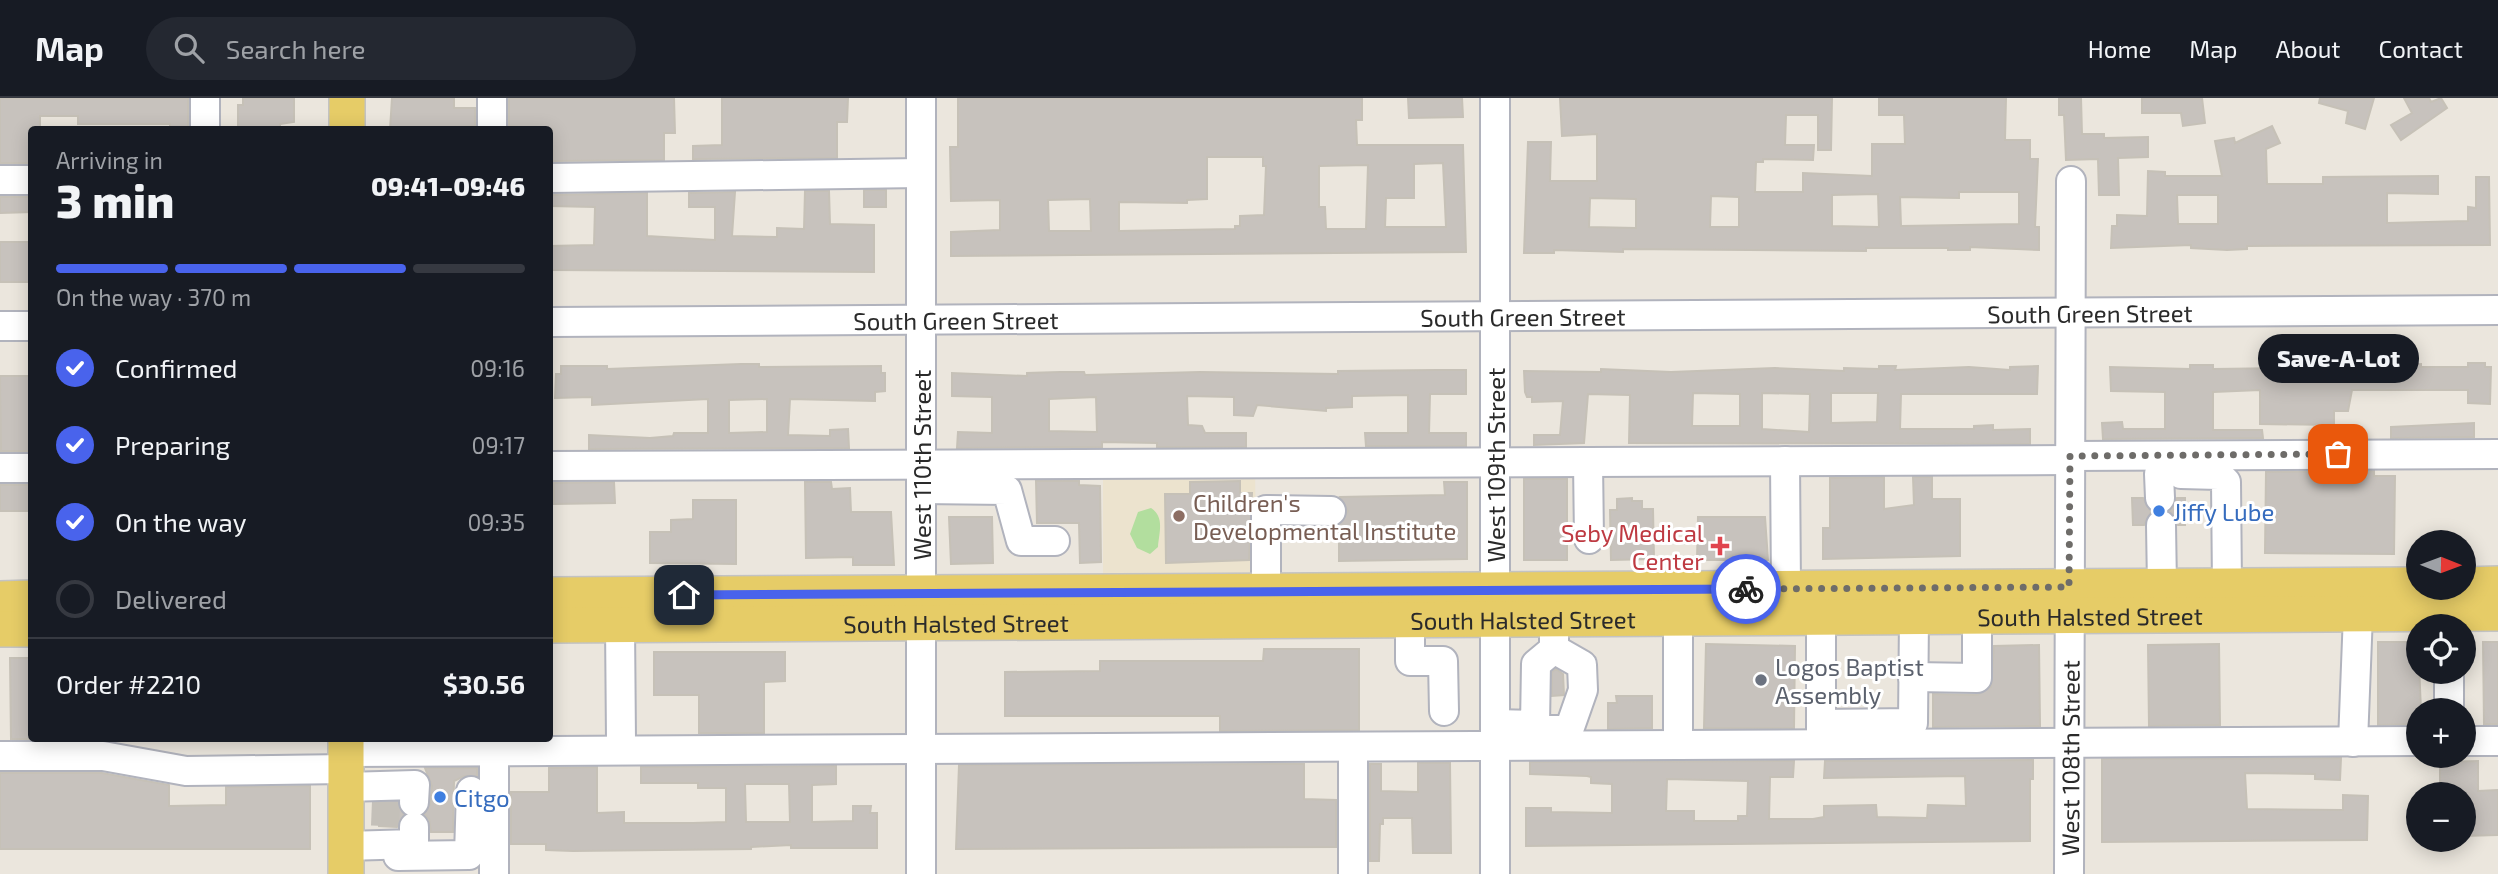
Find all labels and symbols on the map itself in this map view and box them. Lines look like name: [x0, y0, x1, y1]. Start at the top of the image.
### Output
street label: South Green Street: [1987, 297, 2193, 328]
street label: South Green Street: [1420, 301, 1626, 331]
street label: South Green Street: [853, 304, 1059, 335]
callout: Save-A-Lot: [2258, 335, 2418, 384]
street label: West 109th Street: [1481, 368, 1510, 562]
street label: West 110th Street: [907, 370, 936, 560]
pin: [2308, 424, 2368, 484]
place label: Children's Developmental Institute: [1193, 488, 1456, 545]
place label: Jiffy Lube: [2173, 497, 2274, 526]
marker: Jiffy Lube: [2151, 503, 2167, 519]
marker: Children's Developmental Institute: [1171, 508, 1187, 524]
place label: Seby Medical Center: [1561, 518, 1704, 575]
north arrow: [2406, 530, 2476, 600]
marker: Seby Medical Center: [1710, 536, 1730, 556]
courier: [1711, 554, 1781, 624]
pin: [654, 565, 714, 625]
street label: South Halsted Street: [1977, 600, 2203, 631]
street label: South Halsted Street: [1410, 604, 1636, 634]
street label: South Halsted Street: [843, 607, 1069, 638]
place label: Logos Baptist Assembly: [1775, 652, 1924, 709]
street label: West 108th Street: [2055, 660, 2084, 856]
marker: Logos Baptist Assembly: [1753, 672, 1769, 688]
place label: Citgo: [454, 783, 510, 812]
marker: Citgo: [432, 789, 448, 805]

